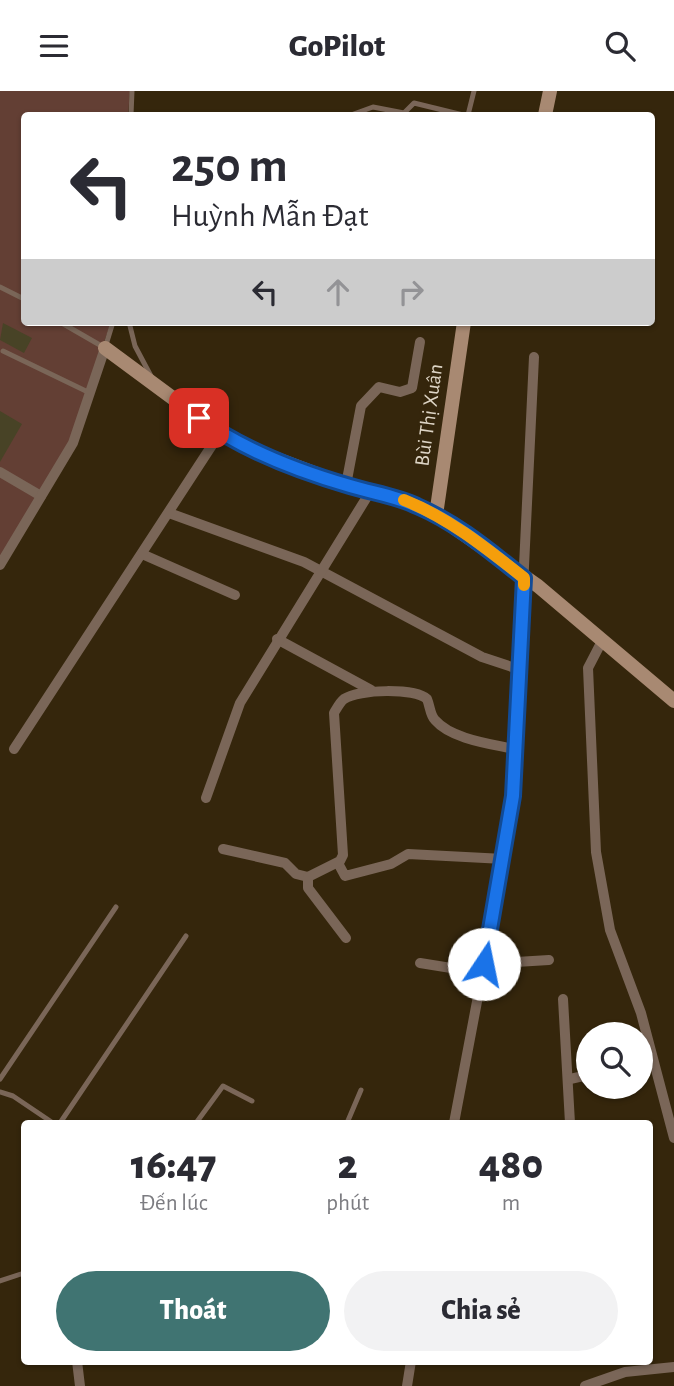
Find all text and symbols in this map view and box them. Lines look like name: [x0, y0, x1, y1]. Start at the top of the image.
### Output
icon: menu: [35, 27, 73, 65]
icon: search: [601, 27, 639, 65]
text: GoPilot: [289, 30, 385, 62]
icon: left: [56, 140, 147, 231]
text: 250 m: [171, 142, 288, 191]
text: Huỳnh Mẫn Đạt: [171, 200, 369, 232]
icon: left: [246, 273, 284, 311]
icon: ahead: [319, 273, 357, 311]
icon: right: [392, 273, 430, 311]
street label: Bùi Thị Xuân: [411, 362, 447, 468]
pin: [169, 388, 229, 448]
icon: arrive: [180, 399, 218, 437]
position arrow: [447, 927, 521, 1001]
map controls: [576, 1022, 653, 1099]
button: search: [576, 1022, 653, 1099]
text: 16:47: [131, 1144, 216, 1186]
text: 2: [338, 1144, 358, 1186]
text: 480: [479, 1144, 543, 1186]
text: Đến lúc: [140, 1192, 208, 1215]
text: phút: [326, 1192, 369, 1215]
text: m: [502, 1192, 520, 1215]
button: Thoát: [56, 1271, 330, 1351]
button: Chia sẻ: [344, 1271, 618, 1351]

